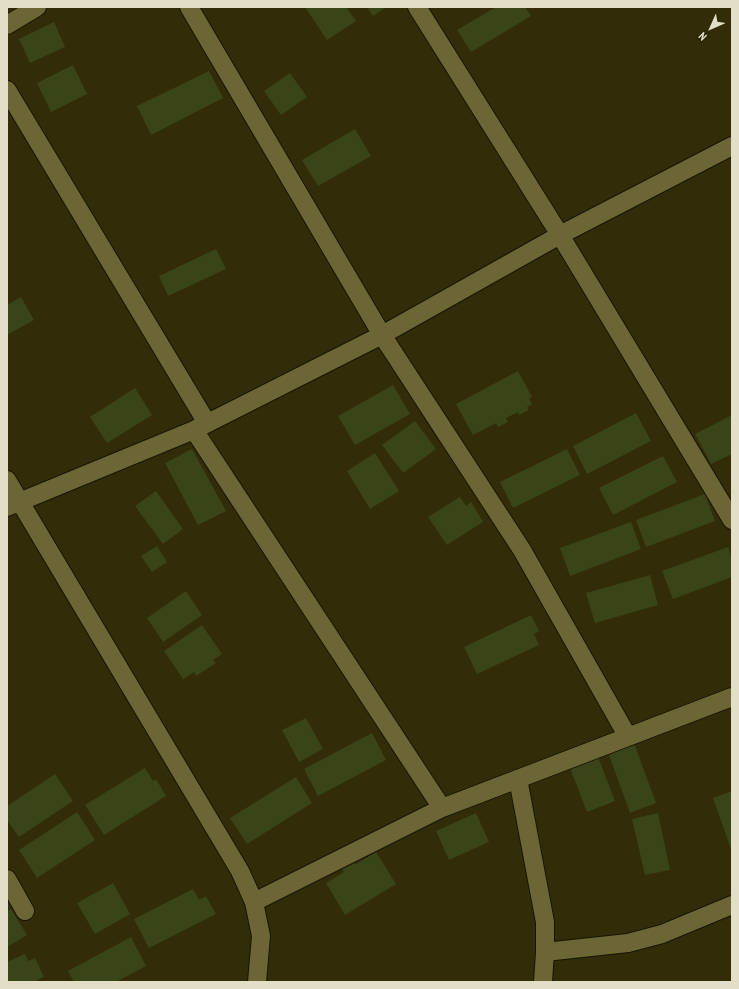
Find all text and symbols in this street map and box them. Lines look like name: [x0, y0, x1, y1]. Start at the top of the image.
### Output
north arrow: [691, 8, 731, 48]
text: N: [695, 29, 710, 44]

